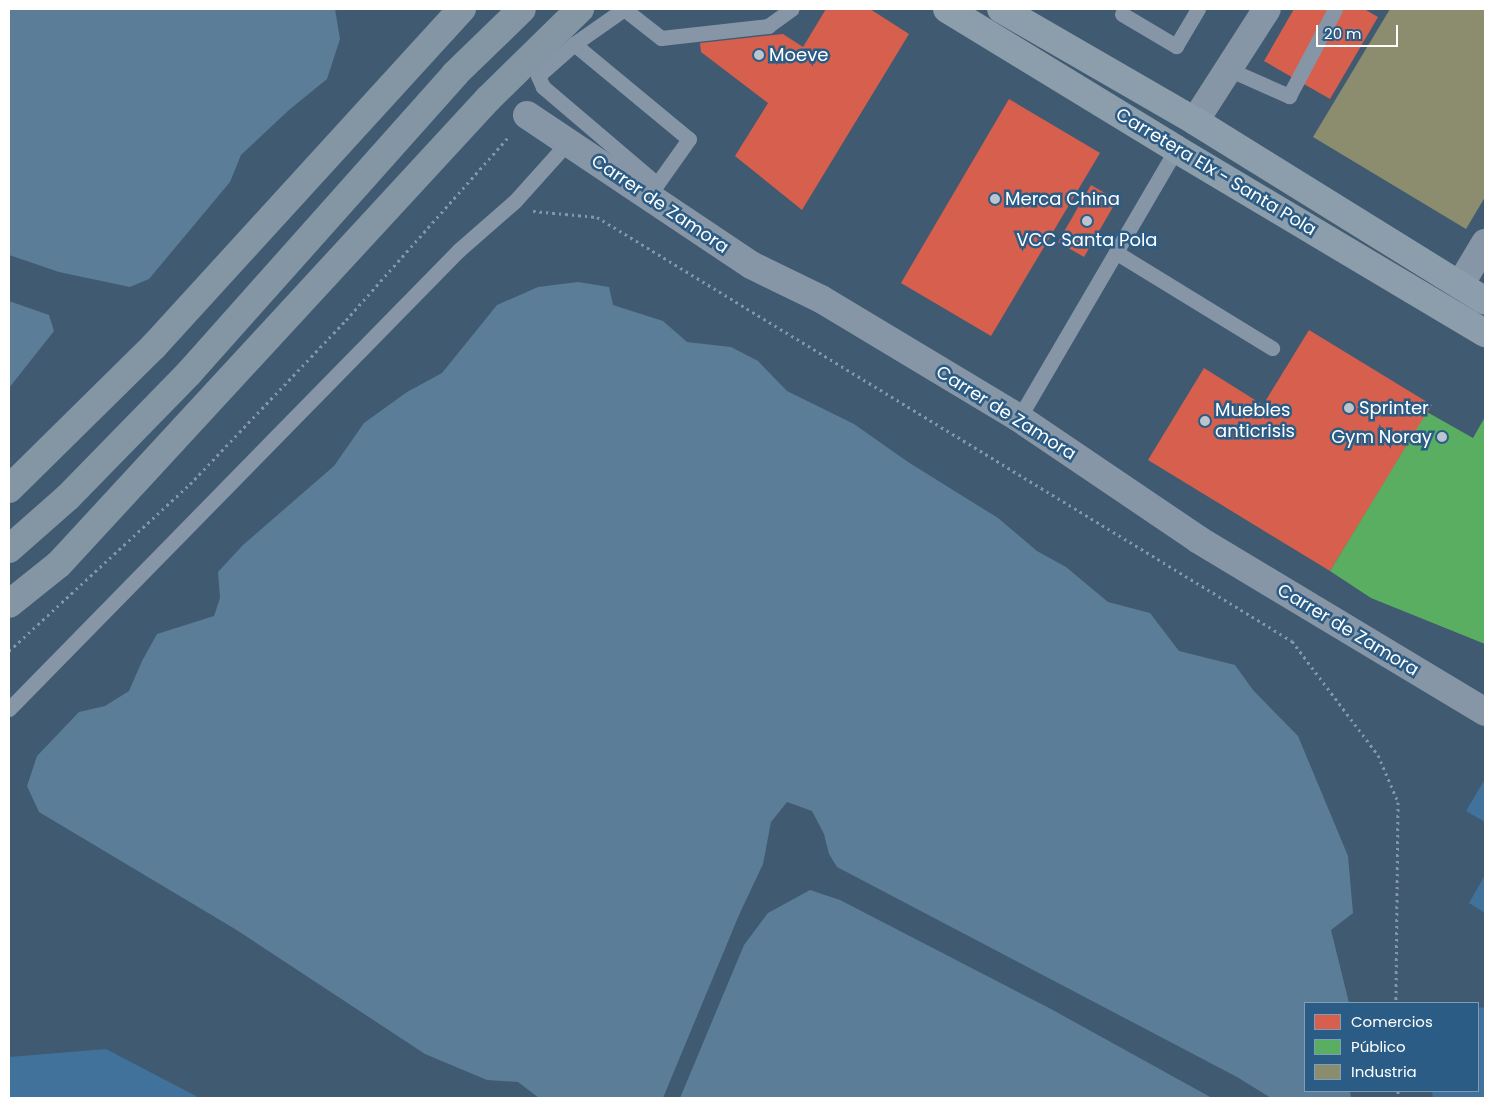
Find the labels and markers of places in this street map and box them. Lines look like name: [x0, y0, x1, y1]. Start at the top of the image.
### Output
place label: Moeve: [769, 44, 828, 66]
marker: Moeve: [753, 49, 765, 61]
place label: Merca China: [1005, 188, 1120, 210]
marker: Merca China: [989, 193, 1001, 205]
marker: VCC Santa Pola: [1081, 215, 1093, 227]
place label: VCC Santa Pola: [1016, 229, 1158, 251]
place label: Sprinter: [1359, 397, 1429, 419]
place label: Muebles anticrisis: [1215, 400, 1295, 442]
marker: Sprinter: [1343, 402, 1355, 414]
marker: Muebles anticrisis: [1199, 415, 1211, 427]
place label: Gym Noray: [1331, 426, 1432, 448]
marker: Gym Noray: [1436, 431, 1448, 443]

